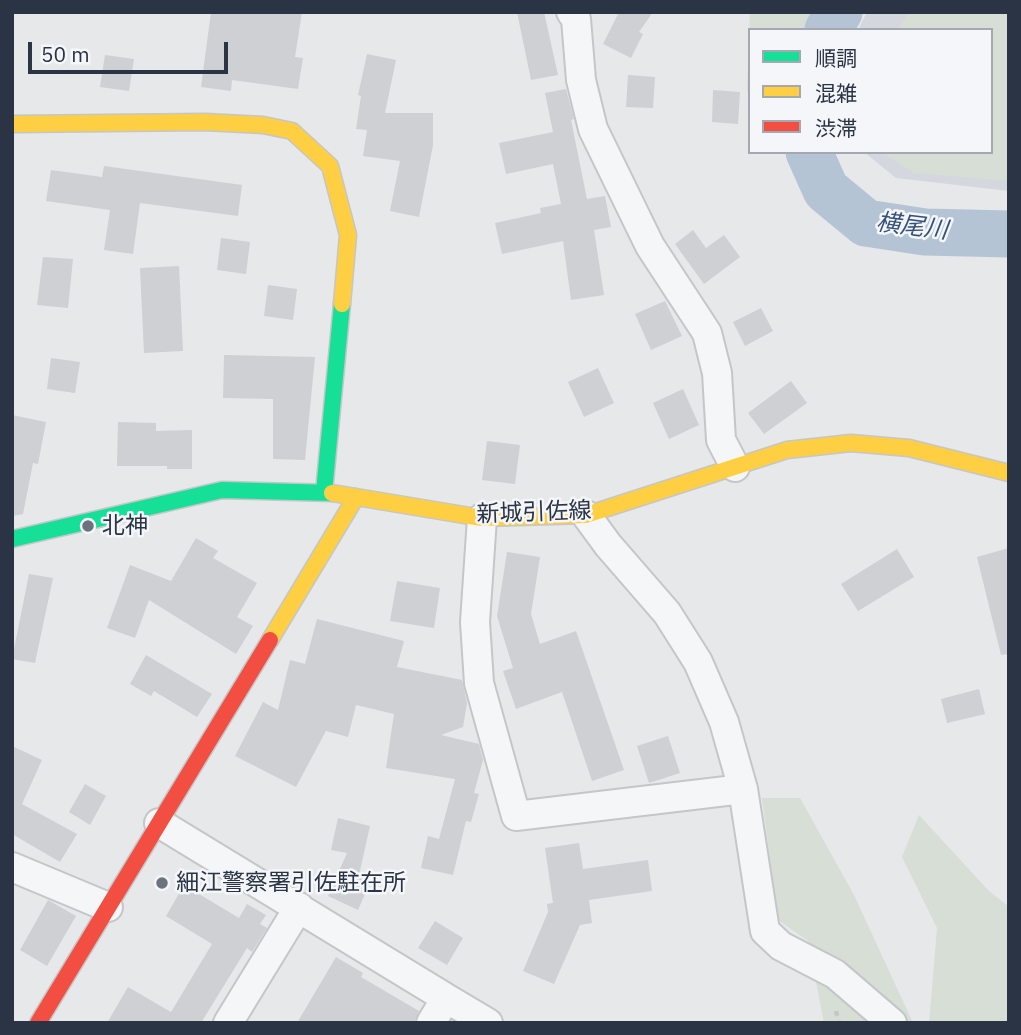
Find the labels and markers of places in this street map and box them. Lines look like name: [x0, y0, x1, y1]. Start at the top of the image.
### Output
place label: 北神: [102, 512, 148, 540]
marker: 北神: [80, 518, 96, 534]
place label: 細江警察署引佐駐在所: [176, 869, 406, 897]
marker: 細江警察署引佐駐在所: [154, 875, 170, 891]

